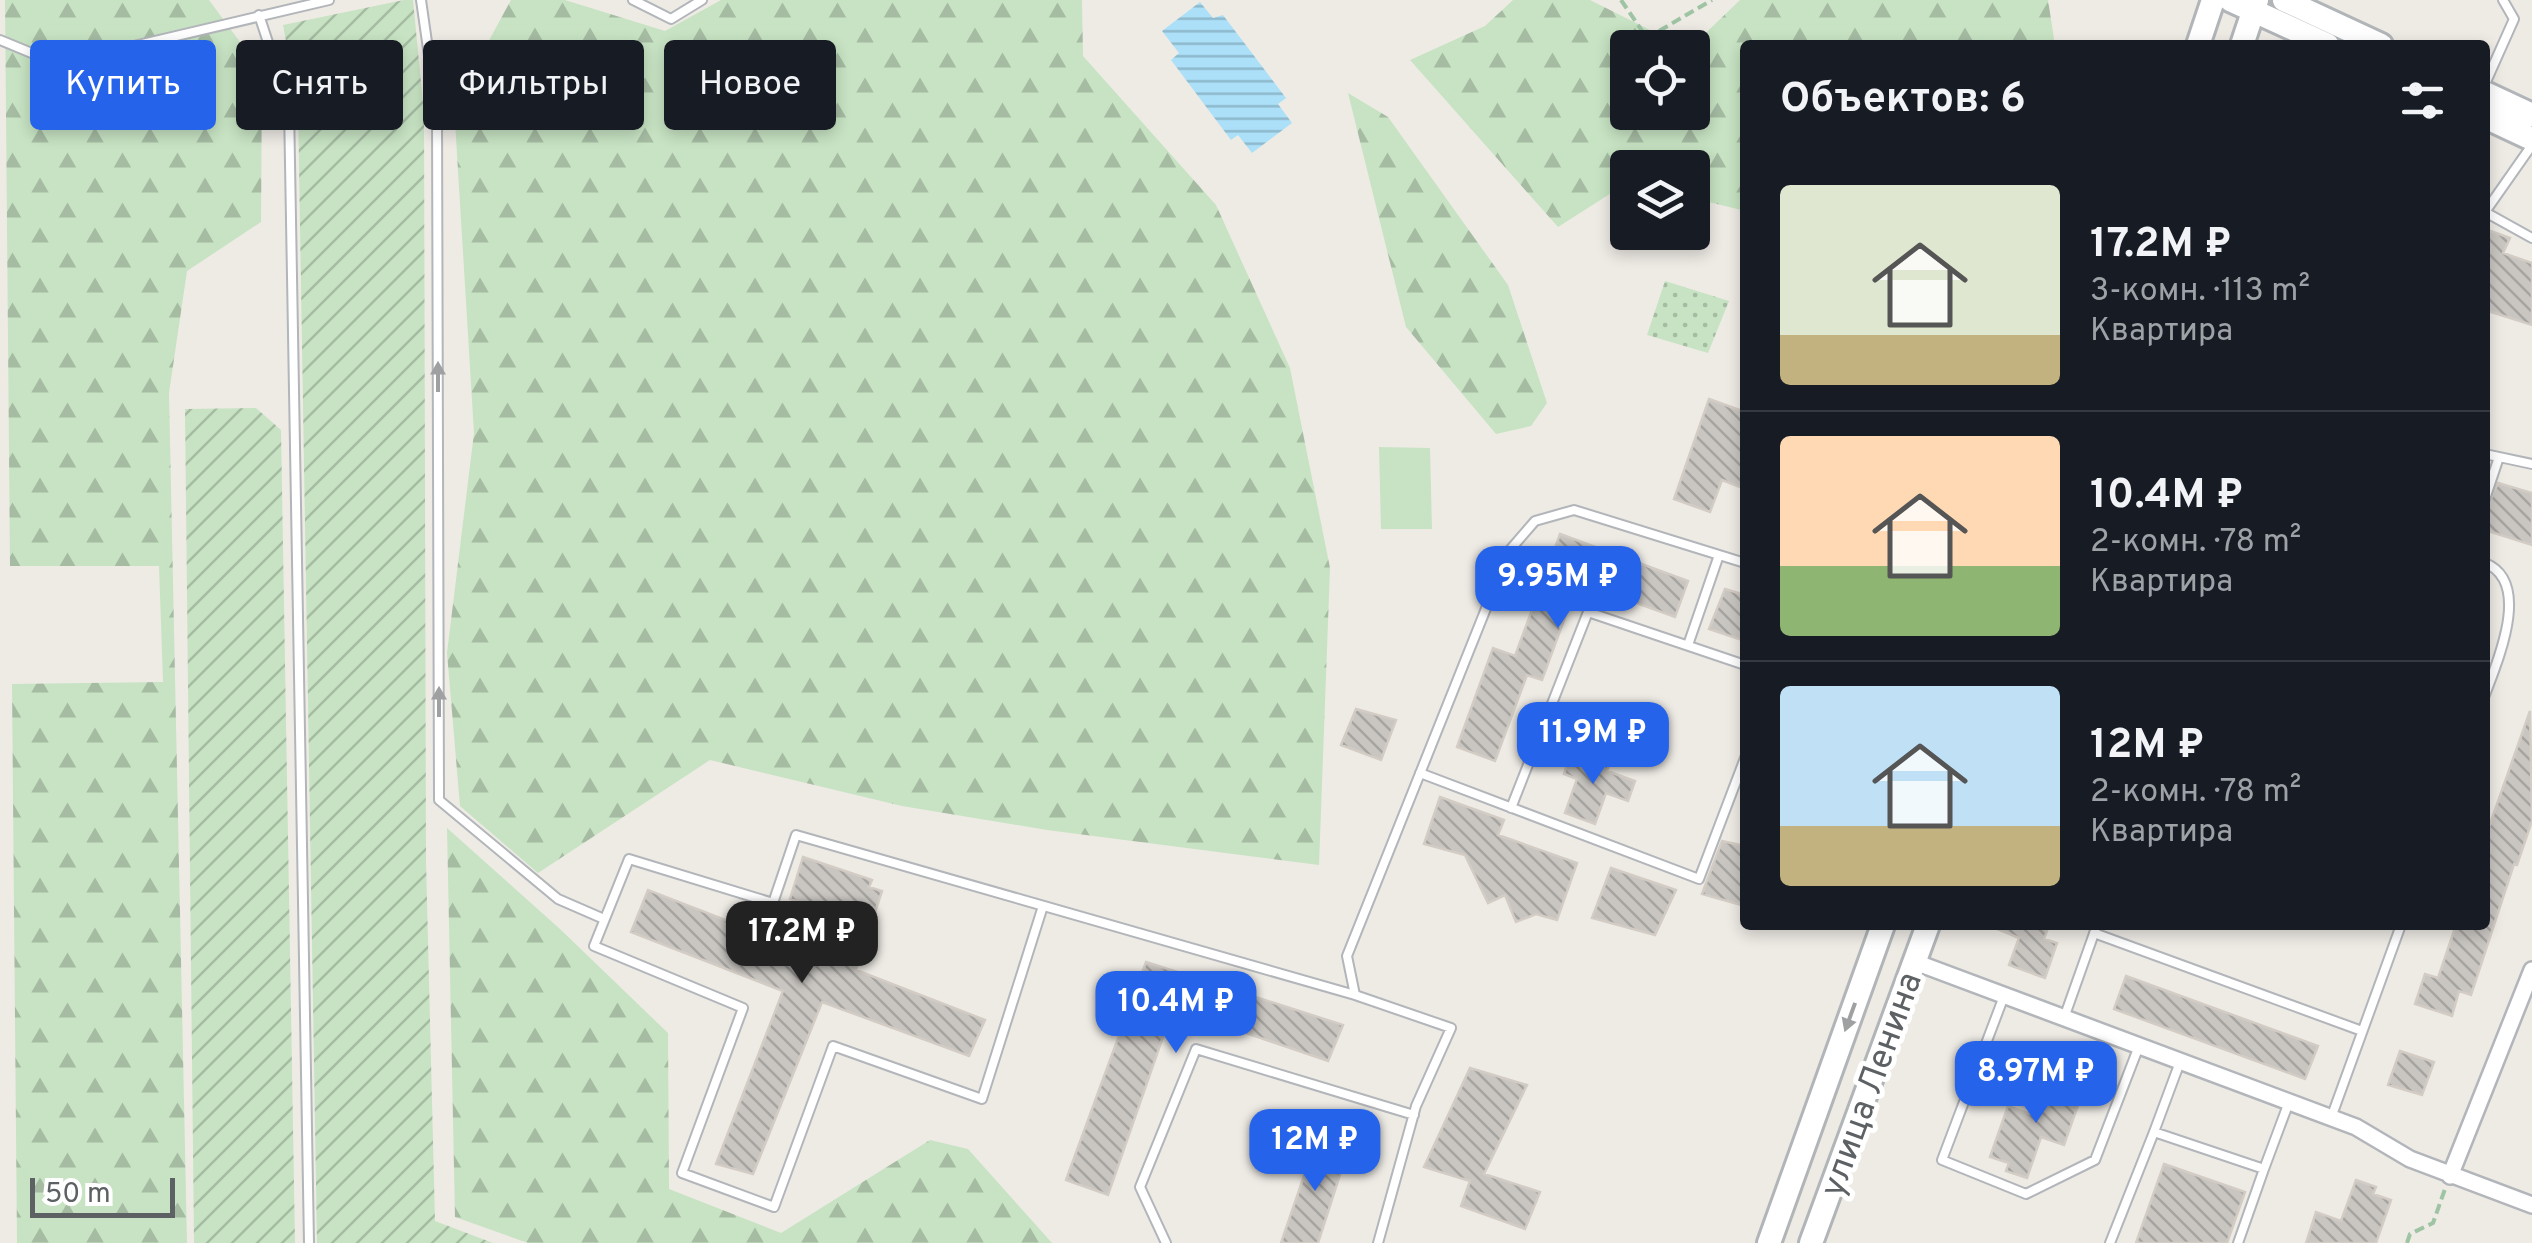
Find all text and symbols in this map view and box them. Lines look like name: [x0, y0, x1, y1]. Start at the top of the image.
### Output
map controls: [1610, 30, 1710, 250]
button: locate: [1610, 30, 1710, 130]
chip: Купить: [30, 40, 216, 130]
chip: Снять: [236, 40, 403, 130]
chip: Фильтры: [423, 40, 644, 130]
chip: Новое: [664, 40, 836, 130]
icon: filters: [2395, 73, 2450, 128]
text: Объектов: 6: [1780, 74, 2026, 127]
button: layers: [1610, 150, 1710, 250]
text: 17.2M ₽: [2090, 219, 2232, 272]
icon: home: [1860, 225, 1980, 345]
text: 3-комн. · 113 m²: [2090, 272, 2310, 312]
text: Квартира: [2090, 312, 2233, 352]
one-way arrow: [430, 361, 446, 393]
text: 10.4M ₽: [2090, 470, 2244, 523]
icon: home: [1860, 476, 1980, 596]
text: 2-комн. · 78 m²: [2090, 523, 2301, 563]
pin: 9.95M ₽: [1466, 546, 1650, 631]
text: 9.95M ₽: [1497, 558, 1619, 598]
text: Квартира: [2090, 563, 2233, 603]
one-way arrow: [431, 686, 447, 718]
pin: 11.9M ₽: [1501, 702, 1685, 787]
text: 11.9M ₽: [1539, 714, 1647, 754]
text: 12M ₽: [2090, 720, 2205, 773]
icon: home: [1860, 726, 1980, 846]
text: 2-комн. · 78 m²: [2090, 773, 2301, 813]
text: Квартира: [2090, 813, 2233, 853]
pin: 17.2M ₽: [710, 901, 894, 986]
text: 17.2M ₽: [748, 913, 856, 953]
street label: улица Ленина: [1812, 967, 1934, 1204]
pin: 10.4M ₽: [1084, 971, 1268, 1056]
text: 10.4M ₽: [1117, 983, 1235, 1023]
one-way arrow: [1842, 1002, 1857, 1032]
pin: 8.97M ₽: [1944, 1041, 2128, 1126]
text: 8.97M ₽: [1977, 1053, 2095, 1093]
pin: 12M ₽: [1245, 1109, 1385, 1194]
text: 12M ₽: [1271, 1121, 1359, 1161]
scale bar: [30, 1173, 175, 1218]
text: 50 m: [45, 1177, 111, 1213]

